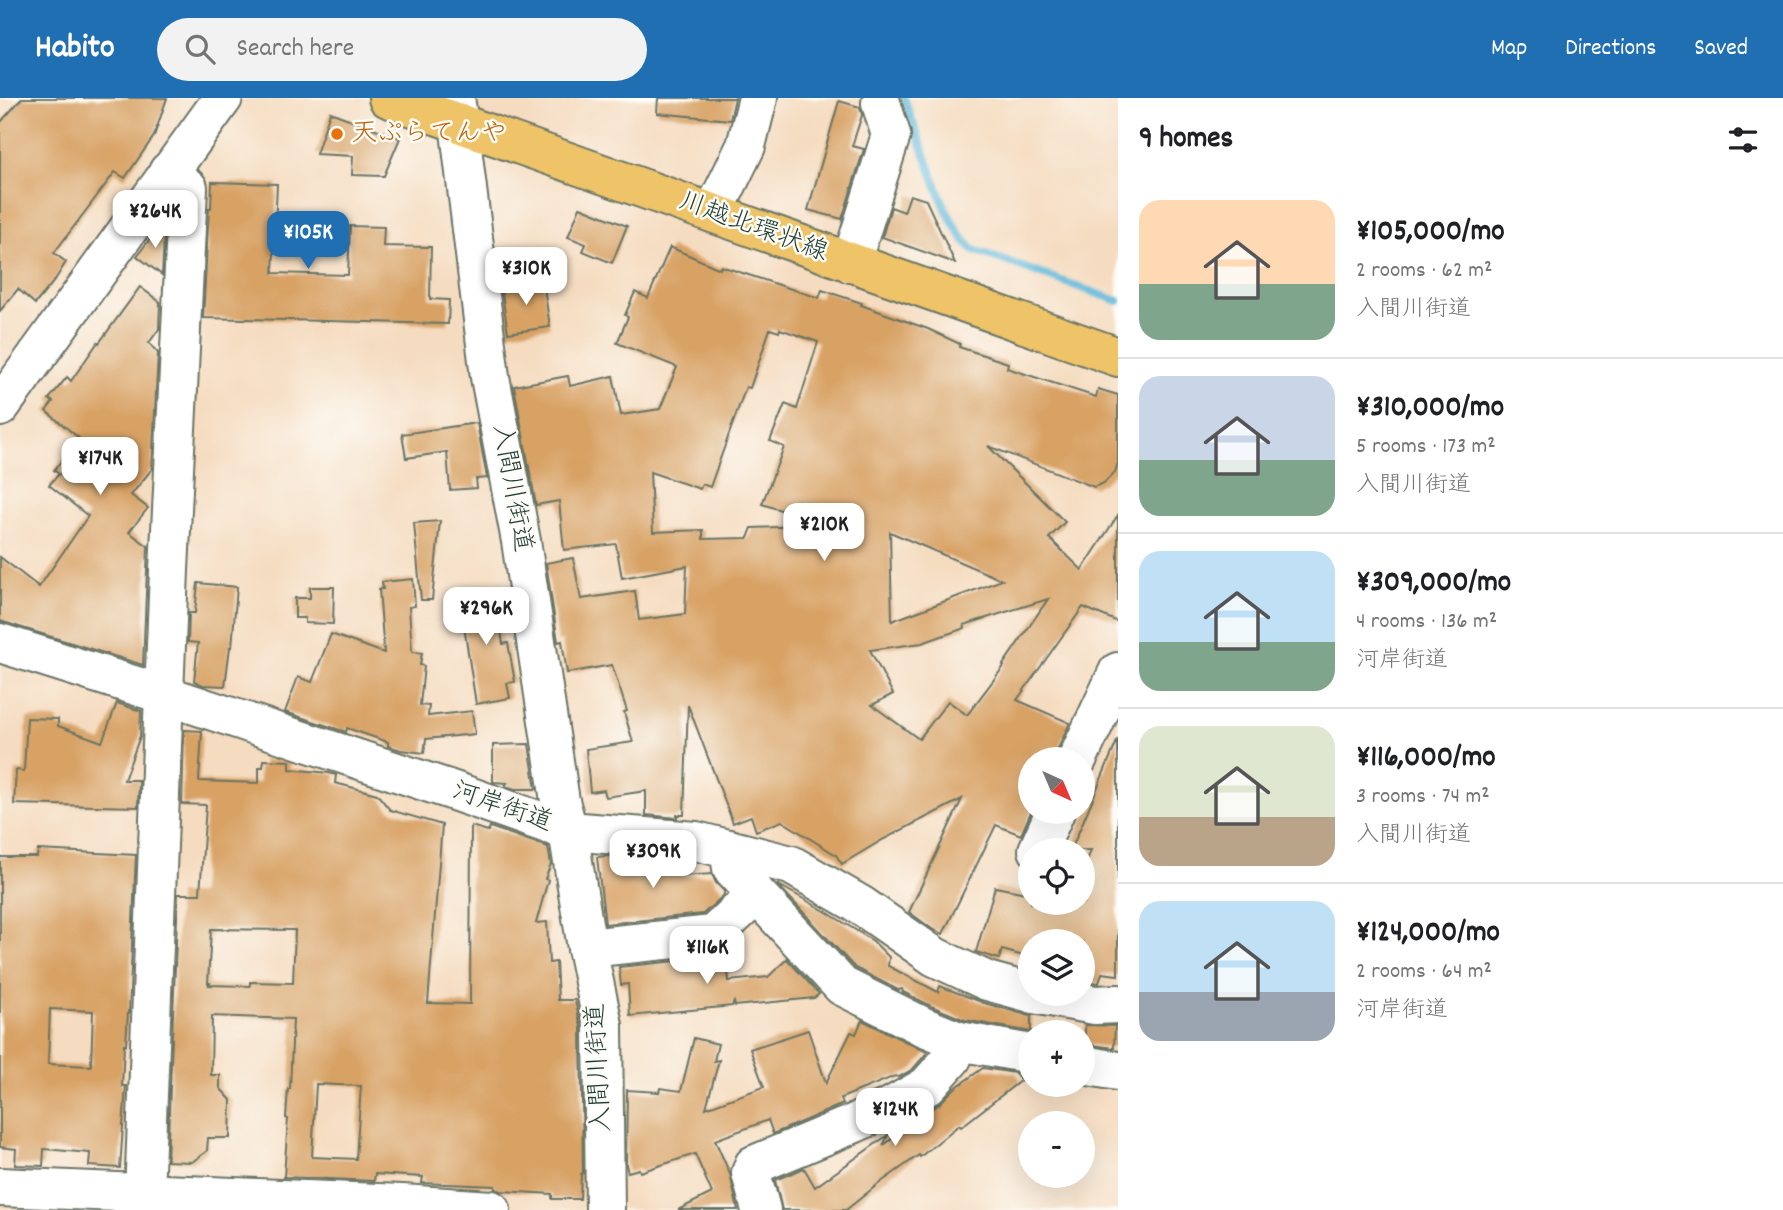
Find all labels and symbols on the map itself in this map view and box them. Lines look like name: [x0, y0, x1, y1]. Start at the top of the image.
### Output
place label: 天ぷらてんや: [351, 116, 507, 153]
marker: 天ぷらてんや: [329, 126, 345, 142]
street label: 川越北環状線: [673, 184, 833, 272]
pin: ¥264K: [106, 190, 204, 250]
pin: ¥105K: [259, 212, 357, 271]
pin: ¥310K: [477, 248, 575, 307]
street label: 入間川街道: [481, 421, 541, 555]
pin: ¥174K: [51, 438, 149, 497]
pin: ¥210K: [775, 504, 873, 563]
pin: ¥296K: [437, 588, 535, 647]
north arrow: [1018, 747, 1096, 824]
street label: 河岸街道: [447, 774, 557, 842]
pin: ¥309K: [604, 830, 702, 890]
pin: ¥116K: [658, 926, 756, 986]
street label: 入間川街道: [578, 1002, 622, 1134]
pin: ¥124K: [846, 1088, 944, 1148]

